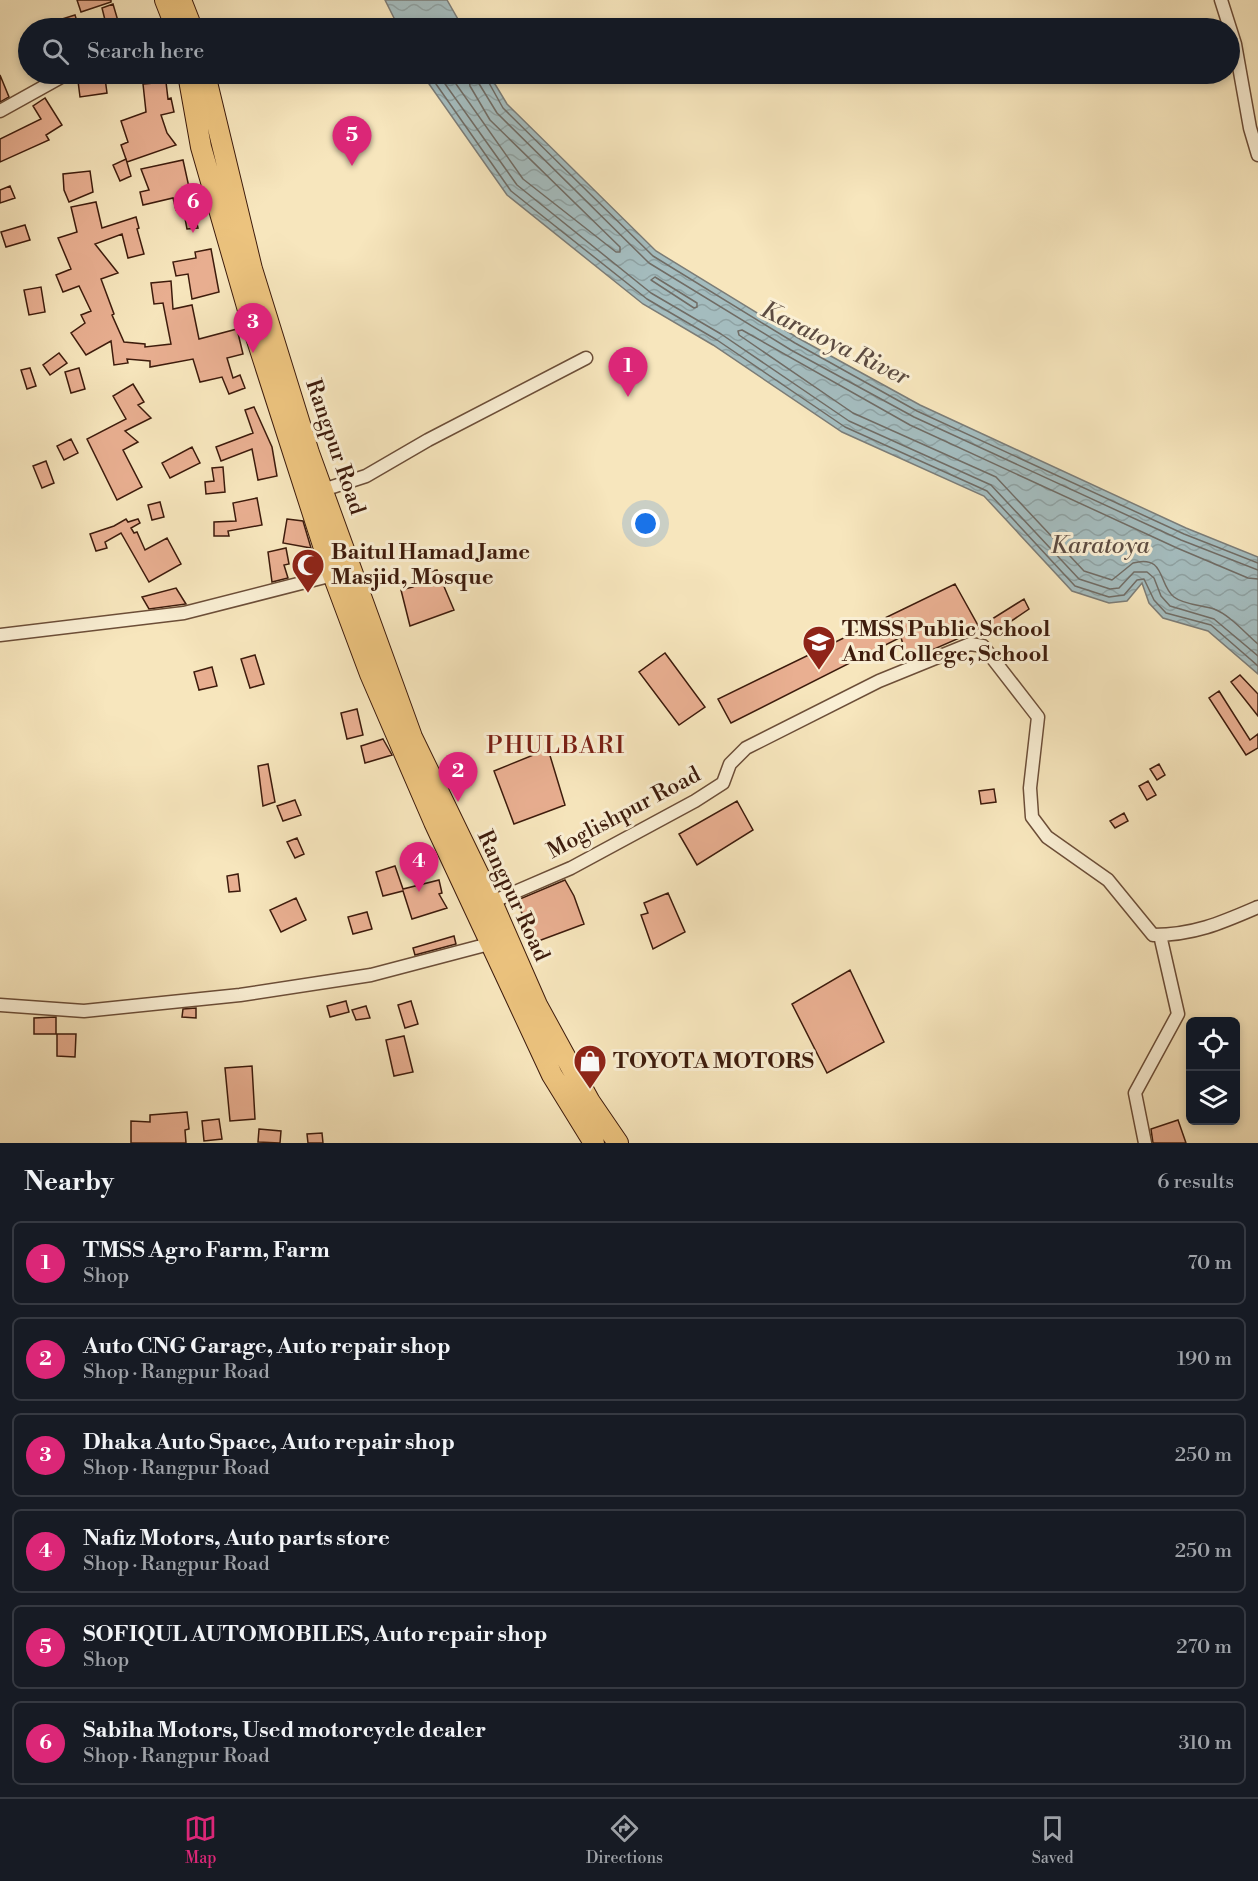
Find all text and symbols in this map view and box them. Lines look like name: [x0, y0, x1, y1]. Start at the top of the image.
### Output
search box: [18, 18, 1240, 84]
icon: search: [39, 35, 72, 68]
text: Search here: [87, 38, 204, 65]
pin: 5: [332, 116, 372, 166]
pin: 6: [174, 184, 212, 233]
water label: Karatoya River: [756, 295, 915, 393]
pin: 3: [234, 304, 272, 353]
pin: 1: [608, 348, 648, 397]
street label: Rangpur Road: [299, 376, 371, 519]
your location: [631, 509, 660, 538]
water label: Karatoya: [1050, 531, 1150, 561]
place label: Baitul Hamad Jame Masjid, Mosque: [331, 539, 530, 591]
mosque icon: Baitul Hamad Jame Masjid, Mosque: [290, 547, 326, 594]
place label: TMSS Public School And College, School: [841, 616, 1050, 668]
school or university icon: TMSS Public School And College, School: [801, 624, 837, 671]
district label: PHULBARI: [486, 731, 626, 761]
pin: 2: [438, 752, 478, 802]
street label: Moglishpur Road: [543, 761, 706, 865]
street label: Rangpur Road: [471, 826, 555, 966]
pin: 4: [400, 842, 438, 892]
map controls: [1186, 1017, 1240, 1125]
button: locate: [1186, 1017, 1240, 1071]
shop icon: TOYOTA MOTORS: [572, 1043, 608, 1090]
place label: TOYOTA MOTORS: [613, 1048, 814, 1075]
button: layers: [1186, 1071, 1240, 1125]
text: Nearby: [24, 1166, 114, 1198]
text: 6 results: [1157, 1170, 1234, 1195]
text: TMSS Agro Farm, Farm: [83, 1237, 330, 1264]
text: 1: [41, 1251, 50, 1276]
text: 70 m: [1188, 1251, 1232, 1276]
text: Shop: [83, 1264, 129, 1289]
text: Auto CNG Garage, Auto repair shop: [83, 1333, 451, 1360]
text: 2: [39, 1347, 52, 1372]
text: 190 m: [1177, 1347, 1232, 1372]
text: Shop · Rangpur Road: [83, 1360, 270, 1385]
text: Dhaka Auto Space, Auto repair shop: [83, 1429, 455, 1456]
text: 3: [39, 1443, 52, 1468]
text: 250 m: [1175, 1443, 1232, 1468]
text: Shop · Rangpur Road: [83, 1456, 270, 1481]
text: Nafiz Motors, Auto parts store: [83, 1525, 390, 1552]
text: 4: [39, 1539, 52, 1564]
text: 250 m: [1175, 1539, 1232, 1564]
text: Shop · Rangpur Road: [83, 1552, 270, 1577]
text: SOFIQUL AUTOMOBILES, Auto repair shop: [83, 1621, 548, 1648]
text: 5: [39, 1635, 52, 1660]
text: 270 m: [1176, 1635, 1232, 1660]
text: Shop: [83, 1648, 129, 1673]
text: Sabiha Motors, Used motorcycle dealer: [83, 1717, 486, 1744]
text: 6: [39, 1731, 52, 1756]
text: 310 m: [1179, 1731, 1232, 1756]
text: Shop · Rangpur Road: [83, 1744, 270, 1769]
tab: Map: [184, 1812, 217, 1868]
tab: Directions: [586, 1812, 663, 1868]
tab: Saved: [1032, 1812, 1074, 1868]

